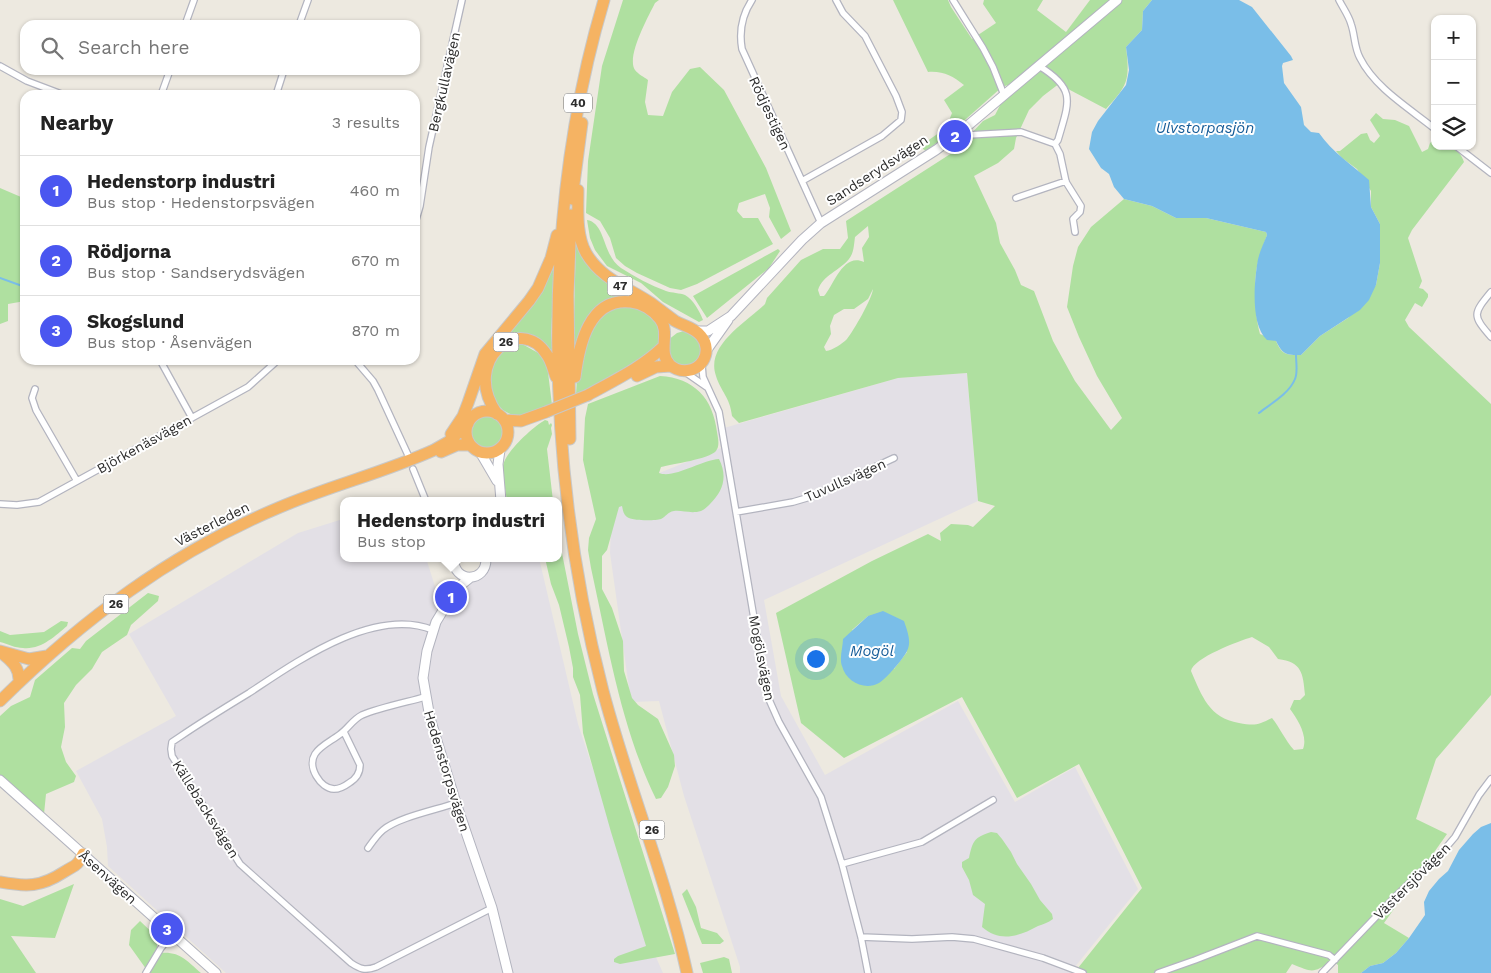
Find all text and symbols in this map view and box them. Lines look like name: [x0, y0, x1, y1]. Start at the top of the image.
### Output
map controls: [1431, 15, 1476, 150]
button: +: [1431, 15, 1476, 60]
search box: [20, 20, 420, 75]
street label: Bergkullavägen: [425, 30, 463, 134]
icon: search: [38, 34, 66, 62]
text: Search here: [78, 36, 189, 59]
button: −: [1431, 60, 1476, 105]
street label: Rödjestigen: [746, 74, 794, 152]
road number: 40: [564, 94, 592, 112]
button: layers: [1431, 105, 1476, 150]
text: Nearby: [40, 110, 113, 135]
text: 3 results: [332, 113, 400, 132]
pin: 2: [939, 117, 971, 155]
water label: Ulvstorpasjön: [1156, 119, 1254, 137]
street label: Sandserydsvägen: [823, 131, 931, 209]
text: Hedenstorp industri: [87, 170, 275, 193]
text: 1: [53, 181, 59, 200]
text: 460 m: [350, 181, 400, 200]
text: Bus stop · Hedenstorpsvägen: [87, 193, 315, 212]
text: Rödjorna: [87, 240, 171, 263]
text: 2: [51, 251, 61, 270]
text: 670 m: [351, 251, 400, 270]
text: Bus stop · Sandserydsvägen: [87, 263, 305, 282]
road number: 47: [608, 276, 632, 296]
text: Skogslund: [87, 310, 184, 333]
text: 3: [51, 321, 61, 340]
text: 870 m: [351, 321, 400, 340]
road number: 26: [494, 332, 518, 352]
text: Bus stop · Åsenvägen: [87, 333, 253, 352]
street label: Björkenäsvägen: [94, 411, 194, 477]
street label: Tuvullsvägen: [802, 455, 888, 505]
popup: [340, 497, 562, 562]
street label: Västerleden: [172, 498, 252, 550]
text: Hedenstorp industri: [357, 509, 545, 532]
text: Bus stop: [357, 532, 426, 551]
pin: 1: [435, 578, 467, 616]
road number: 26: [104, 594, 128, 614]
street label: Mogölsvägen: [746, 614, 778, 702]
water label: Mogöl: [850, 642, 894, 660]
your location: [803, 646, 829, 672]
street label: Hedenstorpsvägen: [421, 708, 473, 834]
street label: Källebacksvägen: [169, 757, 243, 861]
road number: 26: [640, 820, 664, 840]
street label: Västersjövägen: [1370, 839, 1454, 923]
street label: Åsenvägen: [76, 847, 140, 907]
pin: 3: [151, 910, 183, 948]

